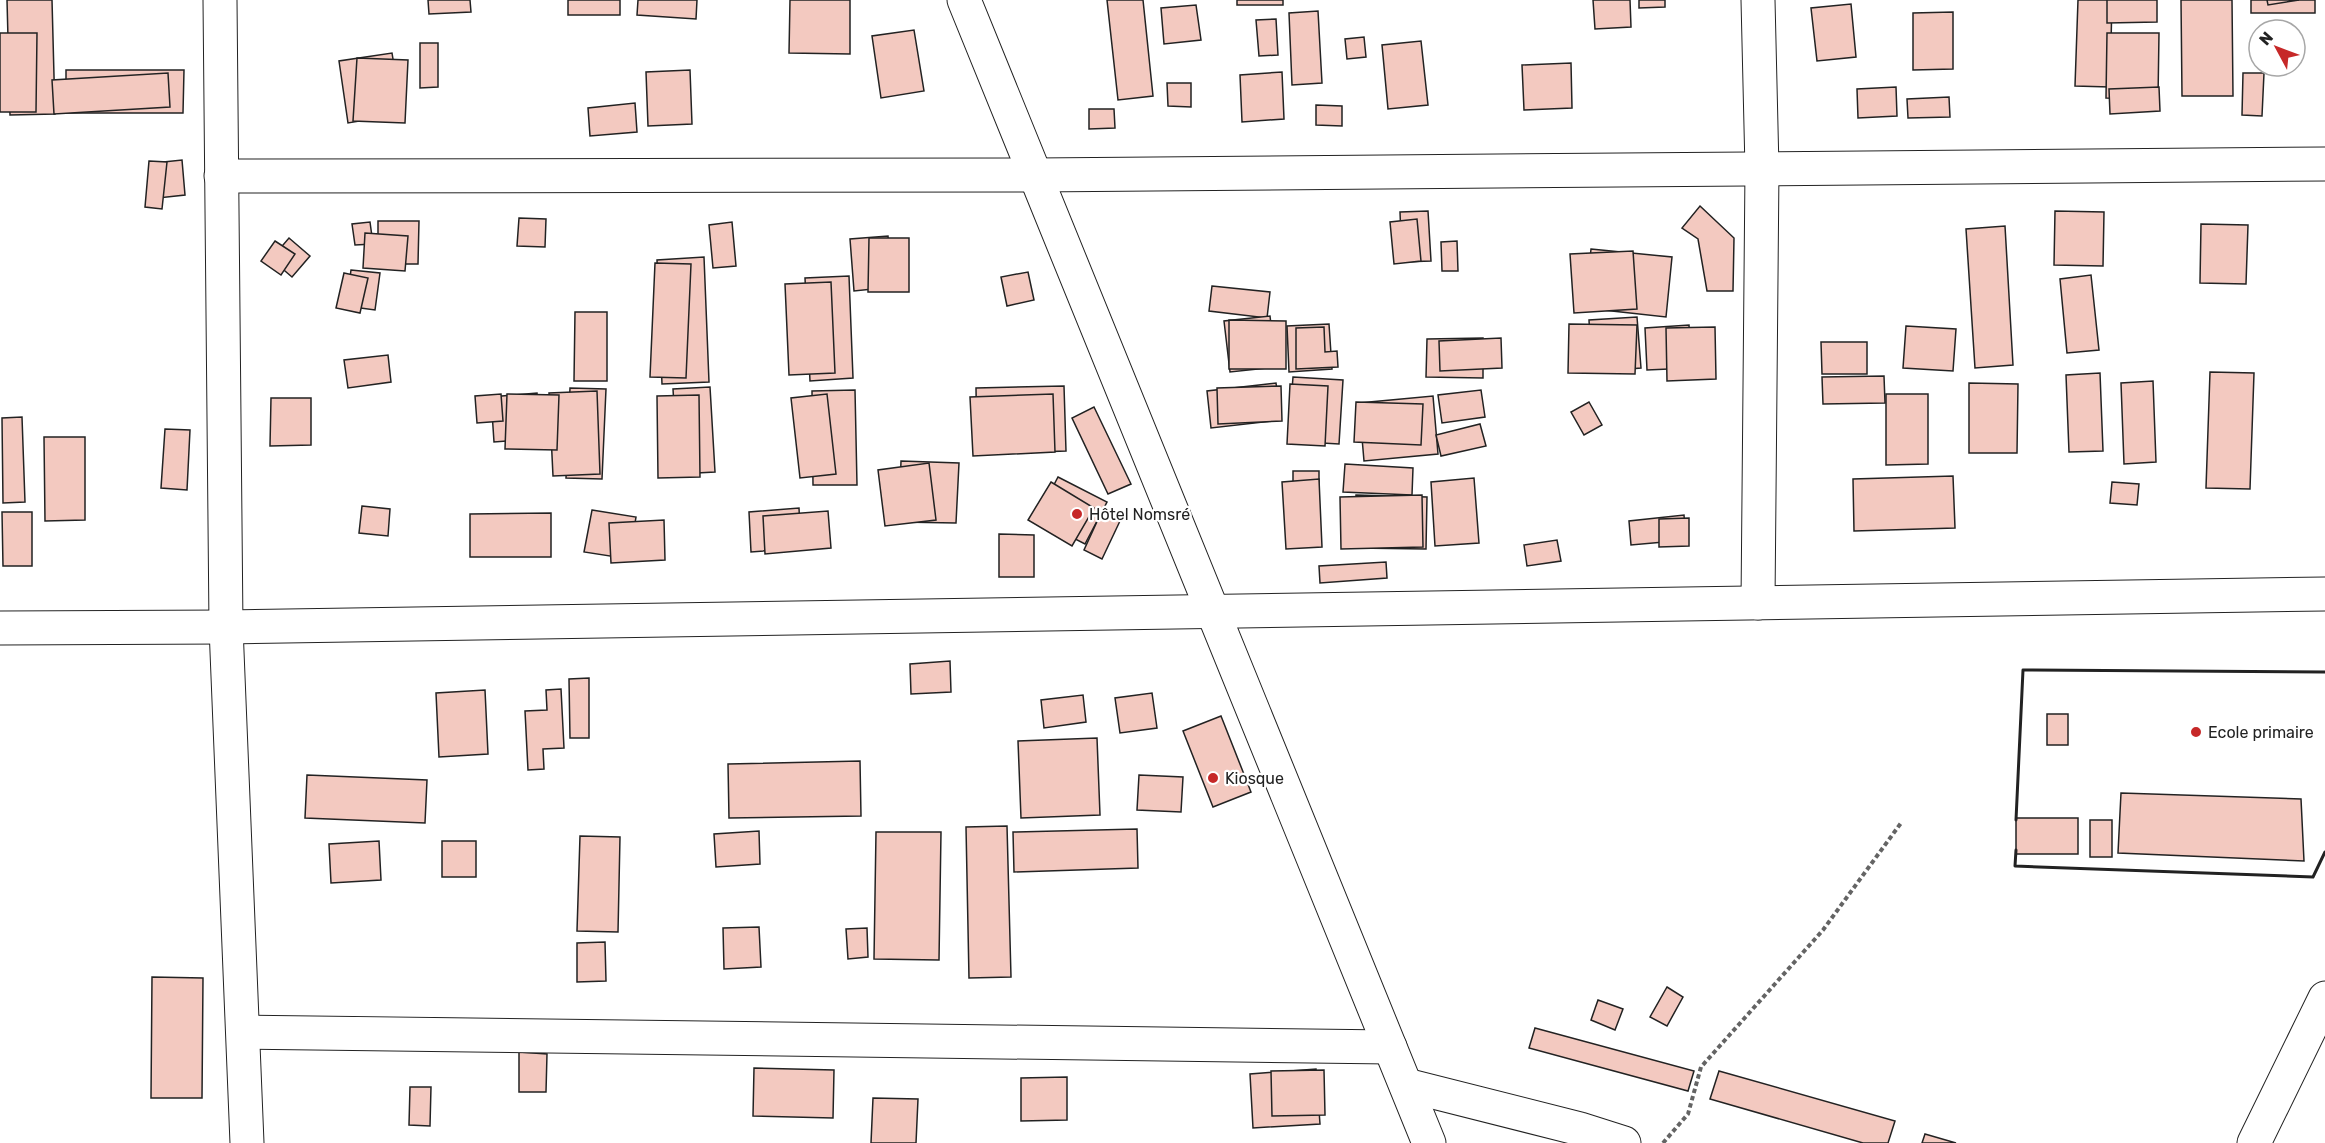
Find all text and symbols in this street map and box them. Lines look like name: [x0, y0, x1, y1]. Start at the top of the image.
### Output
north arrow: [2247, 18, 2307, 78]
text: N: [2255, 28, 2277, 49]
place label: Hôtel Nomsré: [1089, 505, 1190, 524]
marker: Hôtel Nomsré: [1070, 507, 1084, 521]
place label: Ecole primaire: [2208, 723, 2314, 742]
marker: Ecole primaire: [2189, 725, 2203, 739]
place label: Kiosque: [1225, 769, 1284, 788]
marker: Kiosque: [1206, 771, 1220, 785]

